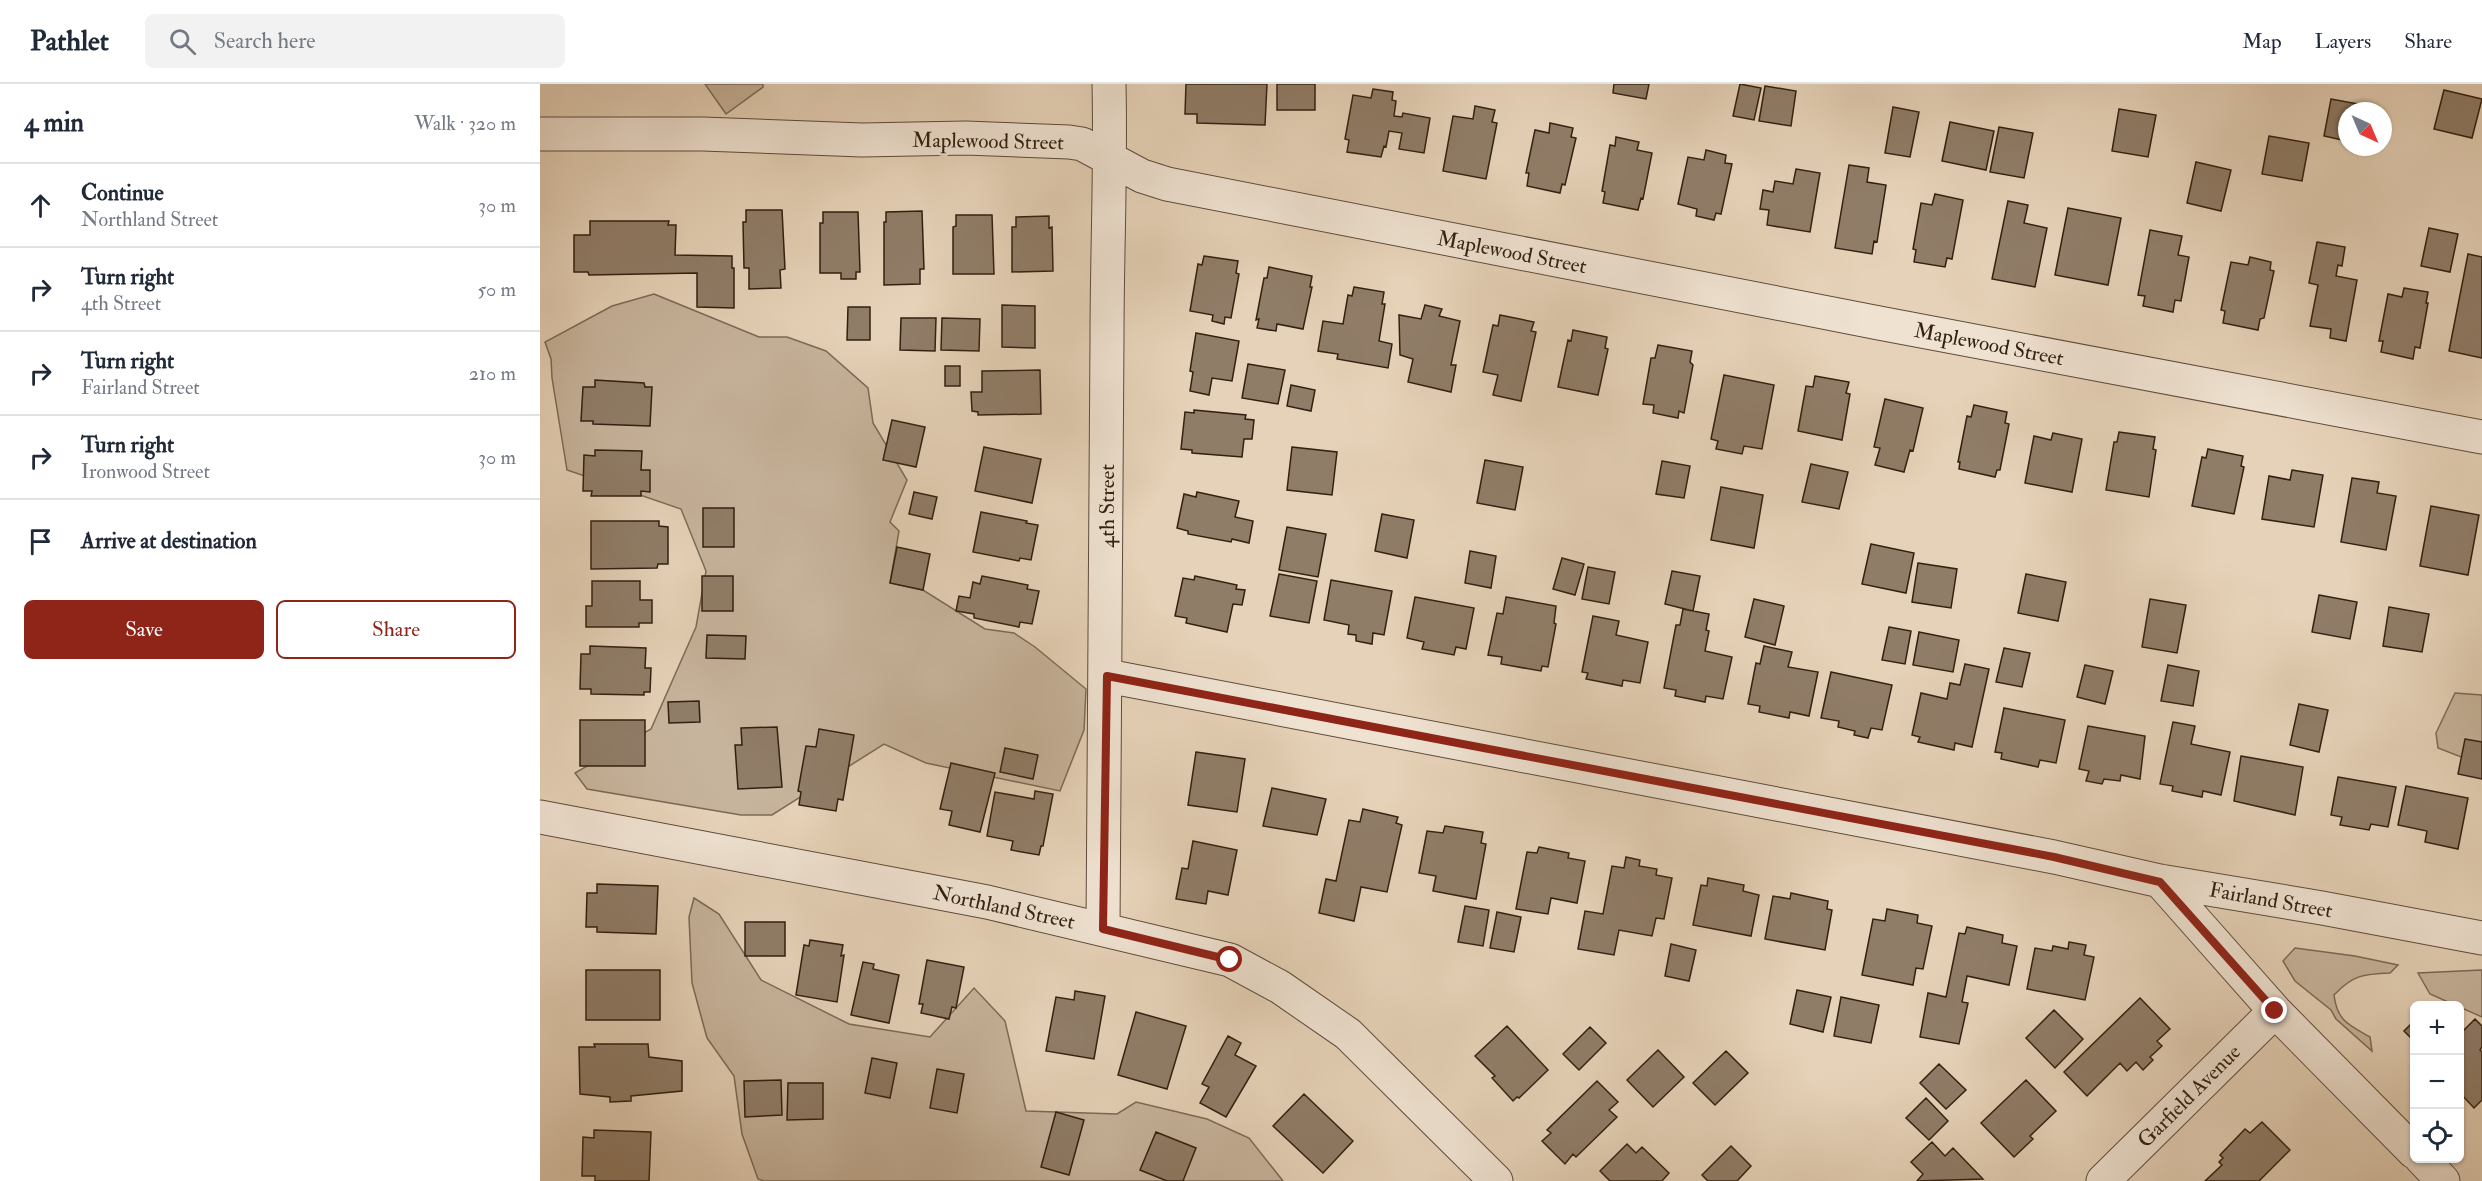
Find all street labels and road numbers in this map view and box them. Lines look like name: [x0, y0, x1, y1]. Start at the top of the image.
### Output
street label: Maplewood Street: [912, 127, 1064, 156]
street label: Maplewood Street: [1435, 225, 1589, 280]
street label: Maplewood Street: [1912, 317, 2066, 372]
street label: 4th Street: [1094, 464, 1121, 548]
street label: Fairland Street: [2207, 876, 2335, 925]
street label: Northland Street: [931, 879, 1077, 936]
street label: Garfield Avenue: [2132, 1039, 2247, 1154]

